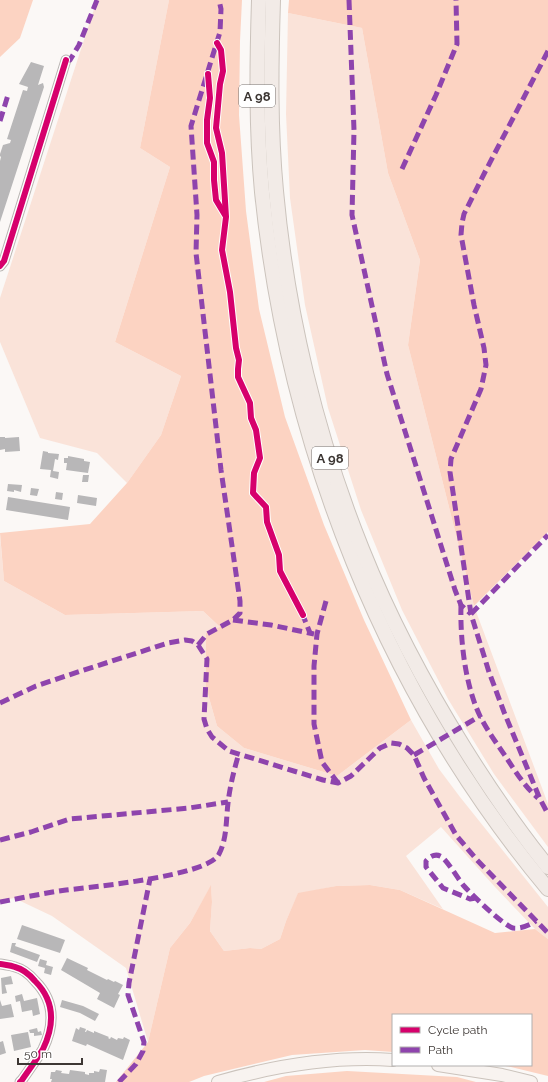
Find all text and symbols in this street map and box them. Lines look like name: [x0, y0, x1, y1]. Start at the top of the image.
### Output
road number: A 98: [239, 85, 275, 107]
road number: A 98: [312, 447, 348, 469]
legend: [392, 1014, 532, 1066]
text: Cycle path: [428, 1023, 487, 1037]
scale bar: [18, 1040, 82, 1066]
text: Path: [428, 1043, 453, 1057]
text: 50 m: [24, 1047, 52, 1061]

